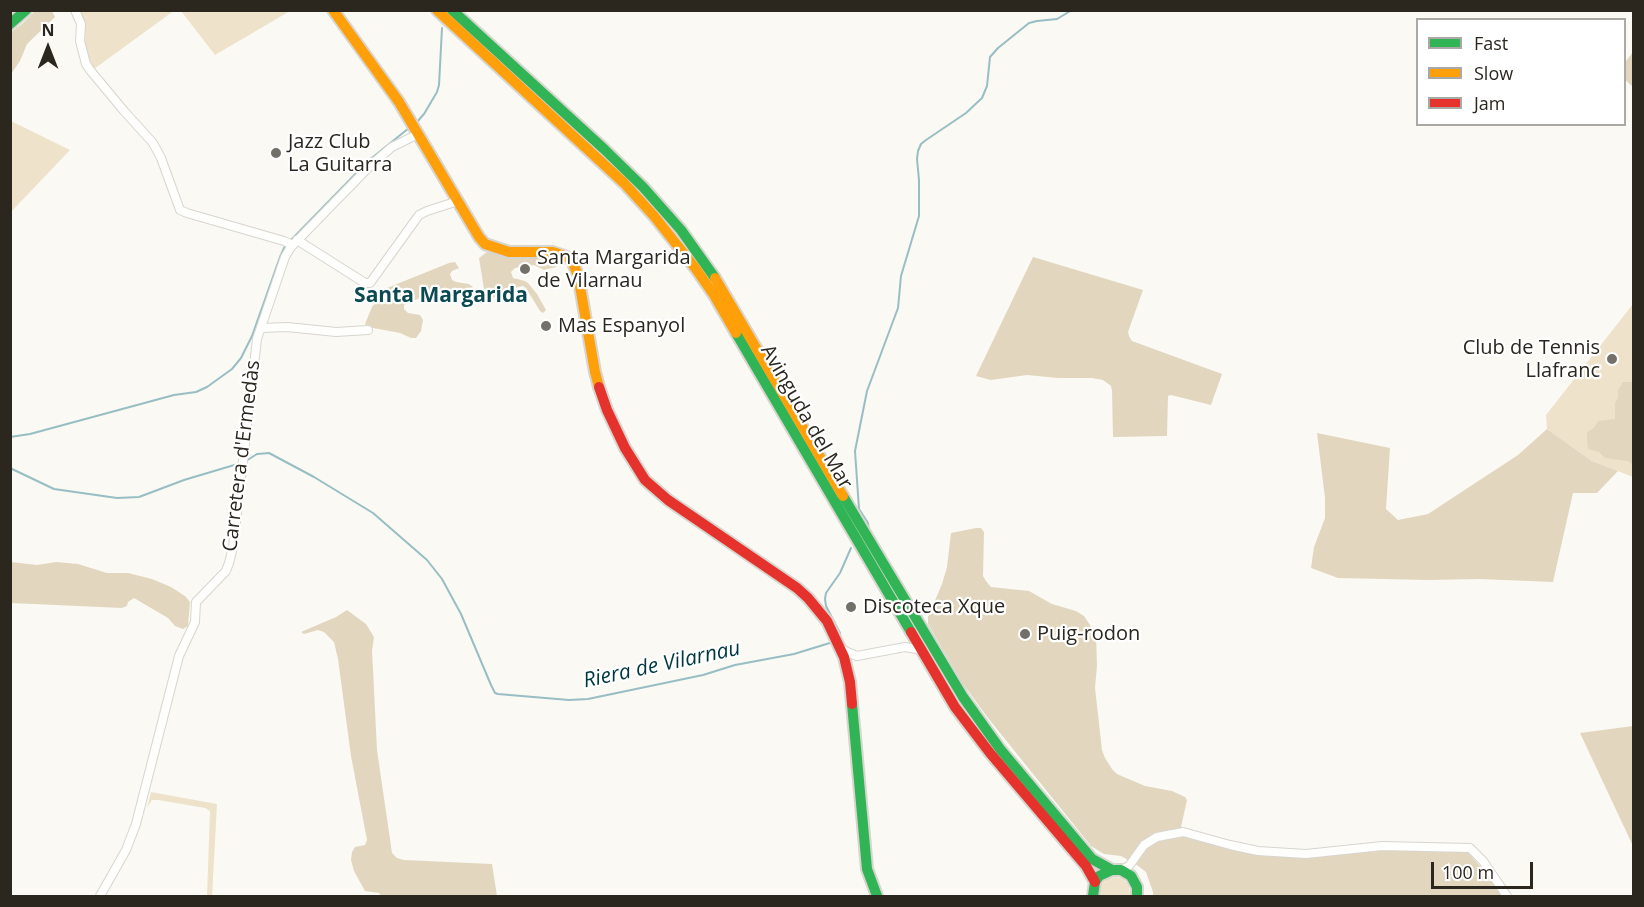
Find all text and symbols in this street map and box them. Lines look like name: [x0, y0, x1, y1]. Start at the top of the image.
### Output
north arrow: [18, 18, 78, 78]
legend: [1416, 18, 1626, 126]
text: N: [41, 19, 55, 41]
text: Fast: [1474, 31, 1508, 55]
text: Slow: [1474, 61, 1513, 85]
text: Jam: [1474, 91, 1506, 115]
place label: Jazz Club La Guitarra: [288, 130, 392, 177]
marker: Jazz Club La Guitarra: [269, 146, 283, 160]
place label: Santa Margarida de Vilarnau: [537, 246, 691, 293]
marker: Santa Margarida de Vilarnau: [518, 262, 532, 276]
district label: Santa Margarida: [354, 283, 528, 309]
place label: Mas Espanyol: [558, 314, 685, 338]
marker: Mas Espanyol: [539, 319, 553, 333]
place label: Club de Tennis Llafranc: [1463, 336, 1600, 383]
street label: Avinguda del Mar: [755, 341, 857, 493]
marker: Club de Tennis Llafranc: [1605, 352, 1619, 366]
street label: Carretera d'Ermedàs: [218, 359, 266, 553]
place label: Discoteca Xque: [863, 595, 1005, 619]
marker: Discoteca Xque: [844, 600, 858, 614]
place label: Puig-rodon: [1037, 622, 1140, 646]
marker: Puig-rodon: [1018, 627, 1032, 641]
water label: Riera de Vilarnau: [581, 636, 743, 694]
scale bar: [1434, 850, 1536, 888]
text: 100 m: [1442, 860, 1494, 884]

